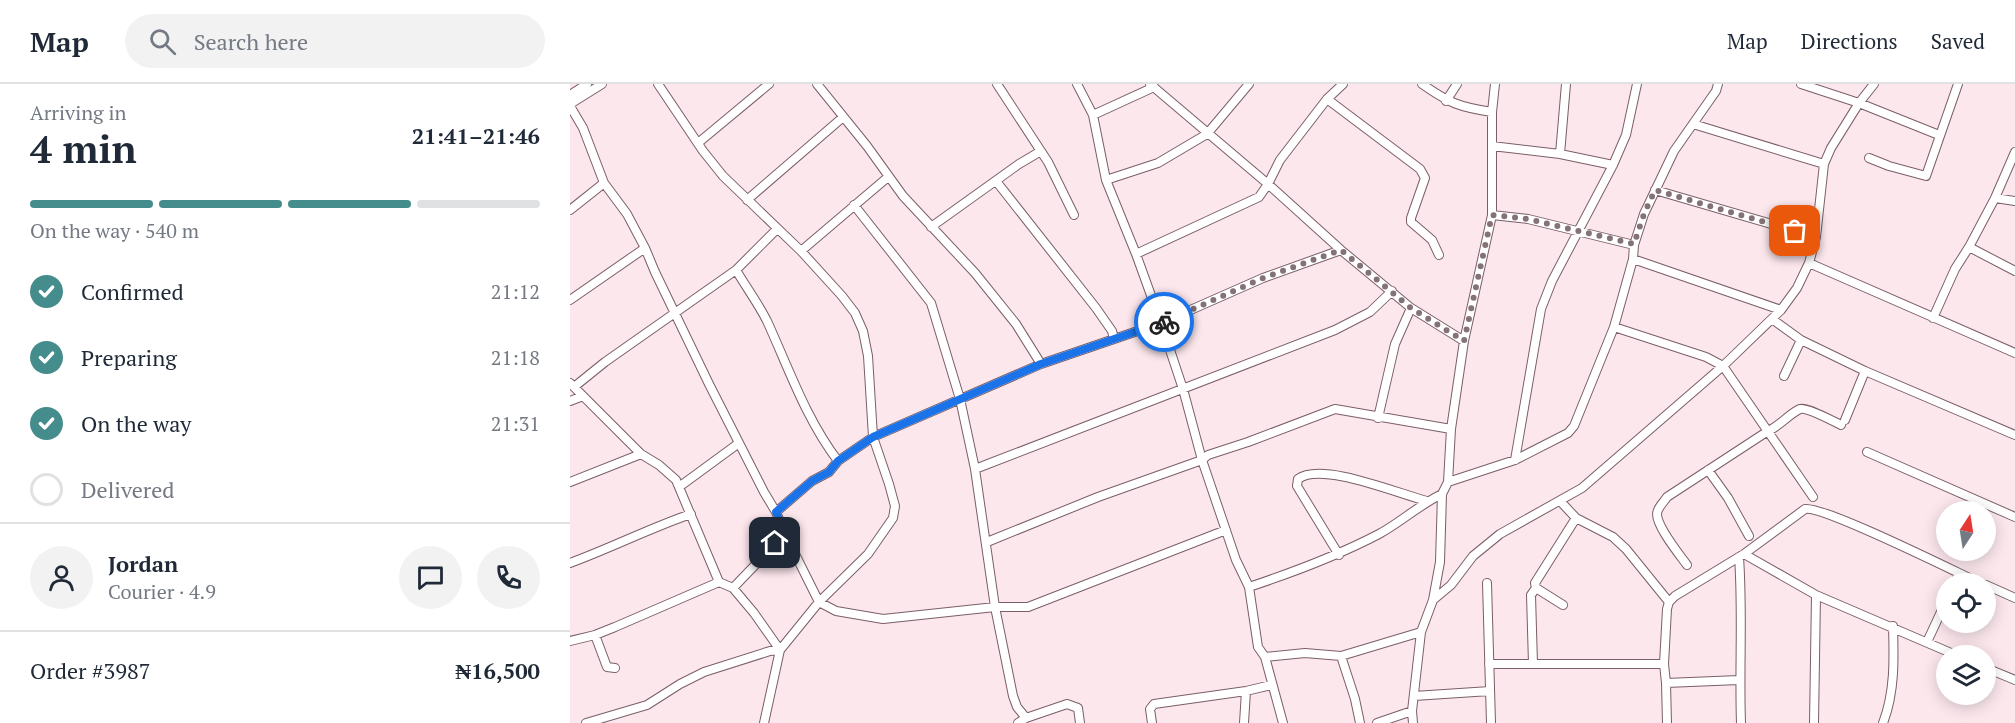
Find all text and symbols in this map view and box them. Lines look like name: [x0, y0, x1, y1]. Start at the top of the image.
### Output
search box: [125, 14, 545, 68]
text: Map: [30, 23, 89, 60]
icon: search: [146, 25, 179, 58]
text: Search here: [194, 27, 308, 56]
text: Map: [1727, 27, 1768, 55]
text: Directions: [1801, 27, 1898, 55]
text: Saved: [1931, 27, 1985, 55]
text: Arriving in: [30, 99, 126, 126]
text: 21:41–21:46: [412, 121, 540, 150]
text: 4 min: [30, 122, 137, 174]
pin: [1769, 205, 1820, 256]
icon: bag: [1778, 214, 1811, 247]
text: On the way · 540 m: [30, 217, 199, 244]
icon: check: [30, 275, 63, 308]
text: Confirmed: [81, 277, 184, 306]
text: 21:12: [491, 278, 540, 305]
courier: [1134, 292, 1194, 352]
icon: bike: [1148, 306, 1181, 339]
icon: check: [30, 341, 63, 374]
text: Preparing: [81, 343, 177, 372]
text: 21:18: [491, 344, 540, 371]
icon: check: [30, 407, 63, 440]
text: On the way: [81, 409, 191, 438]
text: 21:31: [491, 410, 540, 437]
text: Delivered: [81, 475, 174, 504]
north arrow: [1936, 501, 1996, 561]
map controls: [1936, 501, 1996, 705]
pin: [749, 517, 800, 568]
icon: home: [758, 526, 791, 559]
button: person: [30, 546, 93, 609]
button: chat: [399, 546, 462, 609]
button: phone: [477, 546, 540, 609]
text: Jordan: [108, 549, 178, 578]
button: locate: [1936, 573, 1996, 633]
text: Courier · 4.9: [108, 578, 216, 605]
button: layers: [1936, 645, 1996, 705]
text: Order #3987: [30, 656, 150, 685]
text: ₦16,500: [455, 656, 540, 685]

